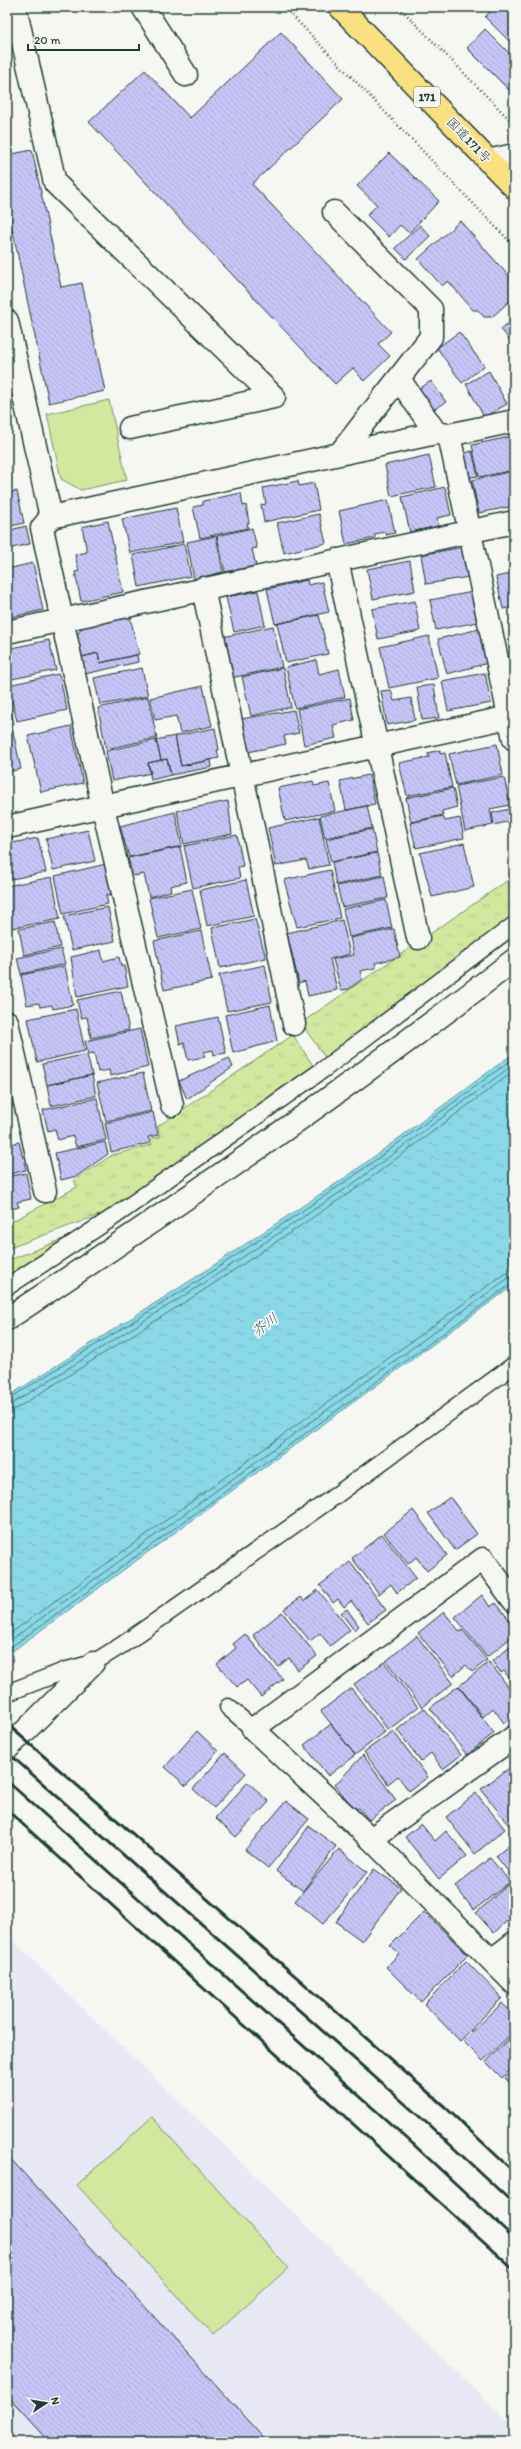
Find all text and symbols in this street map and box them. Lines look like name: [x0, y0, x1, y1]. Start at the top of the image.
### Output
scale bar: [28, 26, 139, 52]
text: 20 m: [34, 33, 61, 47]
road number: 171: [414, 87, 440, 107]
street label: 国道171号: [444, 114, 494, 166]
water label: 芥川: [249, 1310, 281, 1340]
north arrow: [26, 2383, 66, 2423]
text: N: [48, 2396, 62, 2406]

